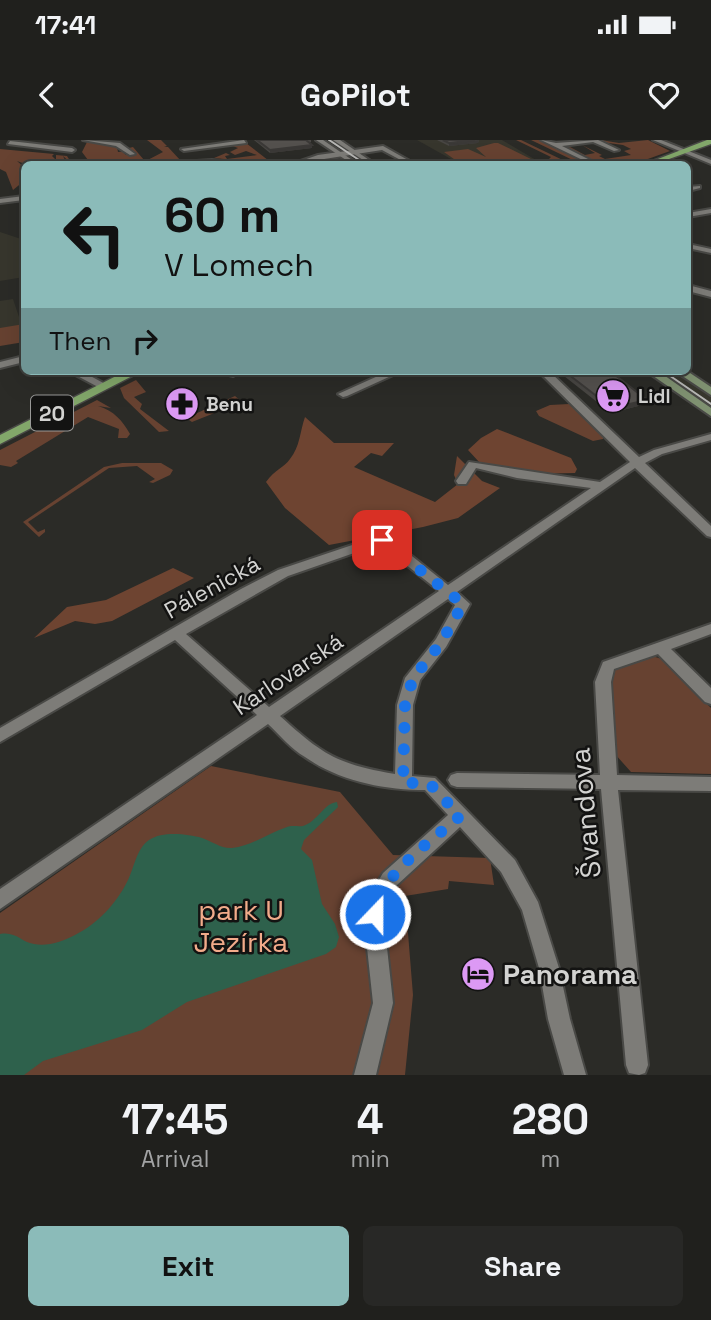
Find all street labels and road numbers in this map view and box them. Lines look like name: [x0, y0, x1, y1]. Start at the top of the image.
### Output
road number: 20: [31, 396, 73, 430]
street label: Pálenická: [159, 548, 265, 626]
street label: Karlovarská: [227, 626, 349, 722]
street label: Švandova: [561, 746, 609, 880]

